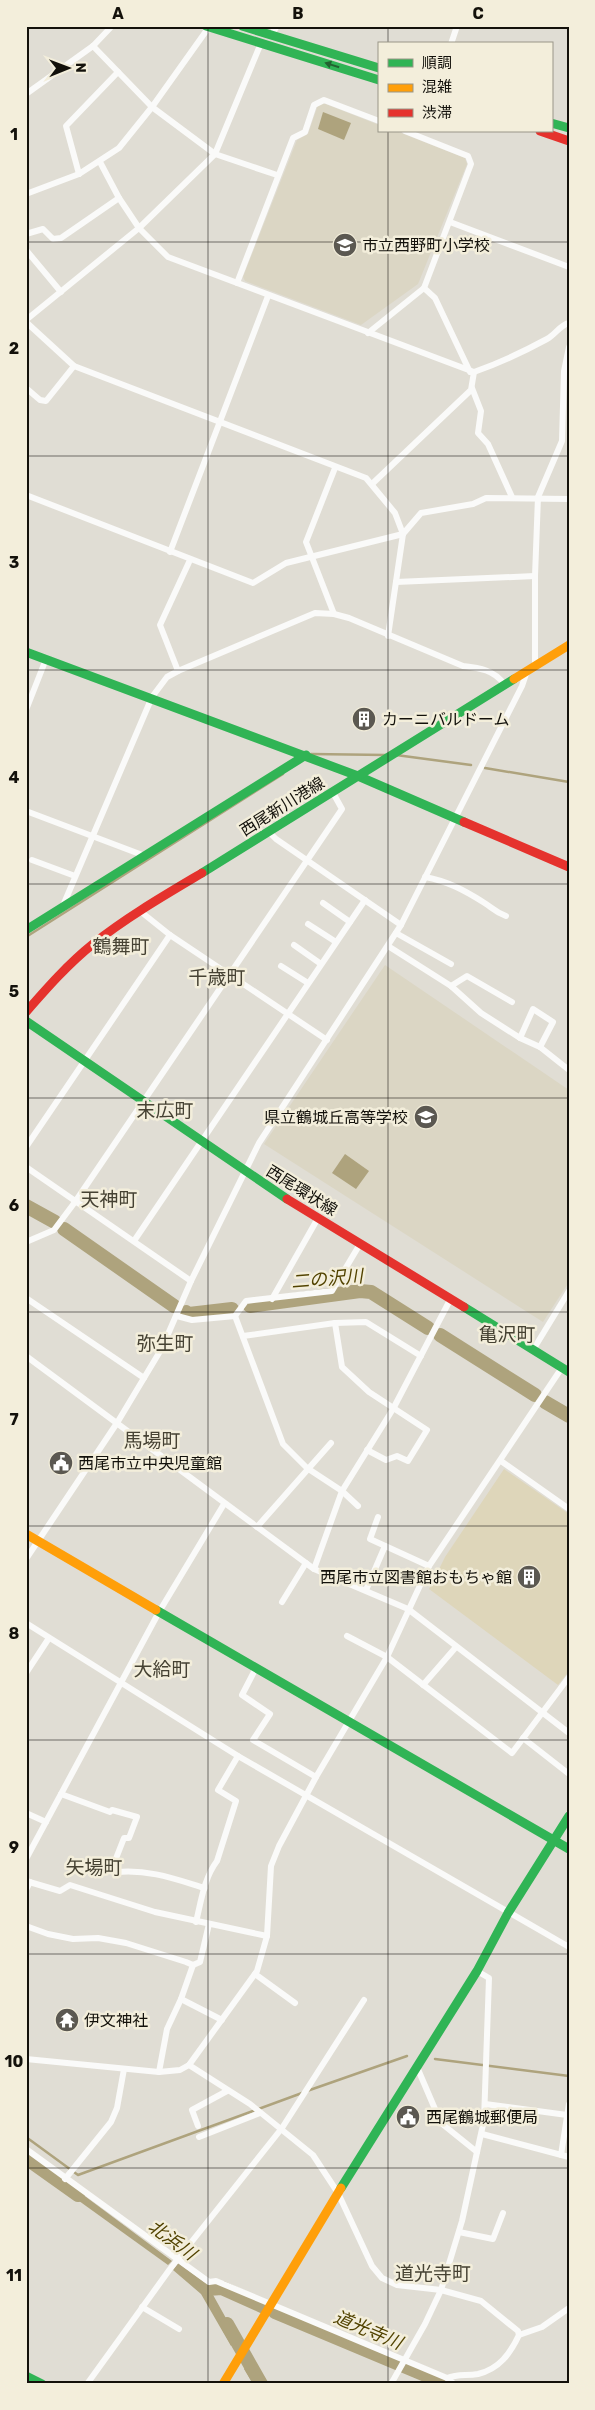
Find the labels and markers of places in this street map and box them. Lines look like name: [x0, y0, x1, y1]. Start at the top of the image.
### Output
school or university icon: 市立西野町小学校: [332, 232, 358, 258]
place label: 市立西野町小学校: [362, 236, 490, 255]
building icon: カーニバルドーム: [351, 706, 377, 732]
place label: カーニバルドーム: [382, 710, 510, 729]
school or university icon: 県立鶴城丘高等学校: [413, 1104, 439, 1130]
place label: 県立鶴城丘高等学校: [264, 1108, 408, 1127]
public building icon: 西尾市立中央児童館: [48, 1450, 74, 1476]
place label: 西尾市立中央児童館: [78, 1454, 222, 1473]
building icon: 西尾市立図書館おもちゃ館: [516, 1564, 542, 1590]
place label: 西尾市立図書館おもちゃ館: [320, 1568, 512, 1587]
temple icon: 伊文神社: [54, 2007, 80, 2033]
place label: 伊文神社: [84, 2011, 148, 2030]
public building icon: 西尾鶴城郵便局: [395, 2104, 421, 2130]
place label: 西尾鶴城郵便局: [426, 2108, 538, 2127]

